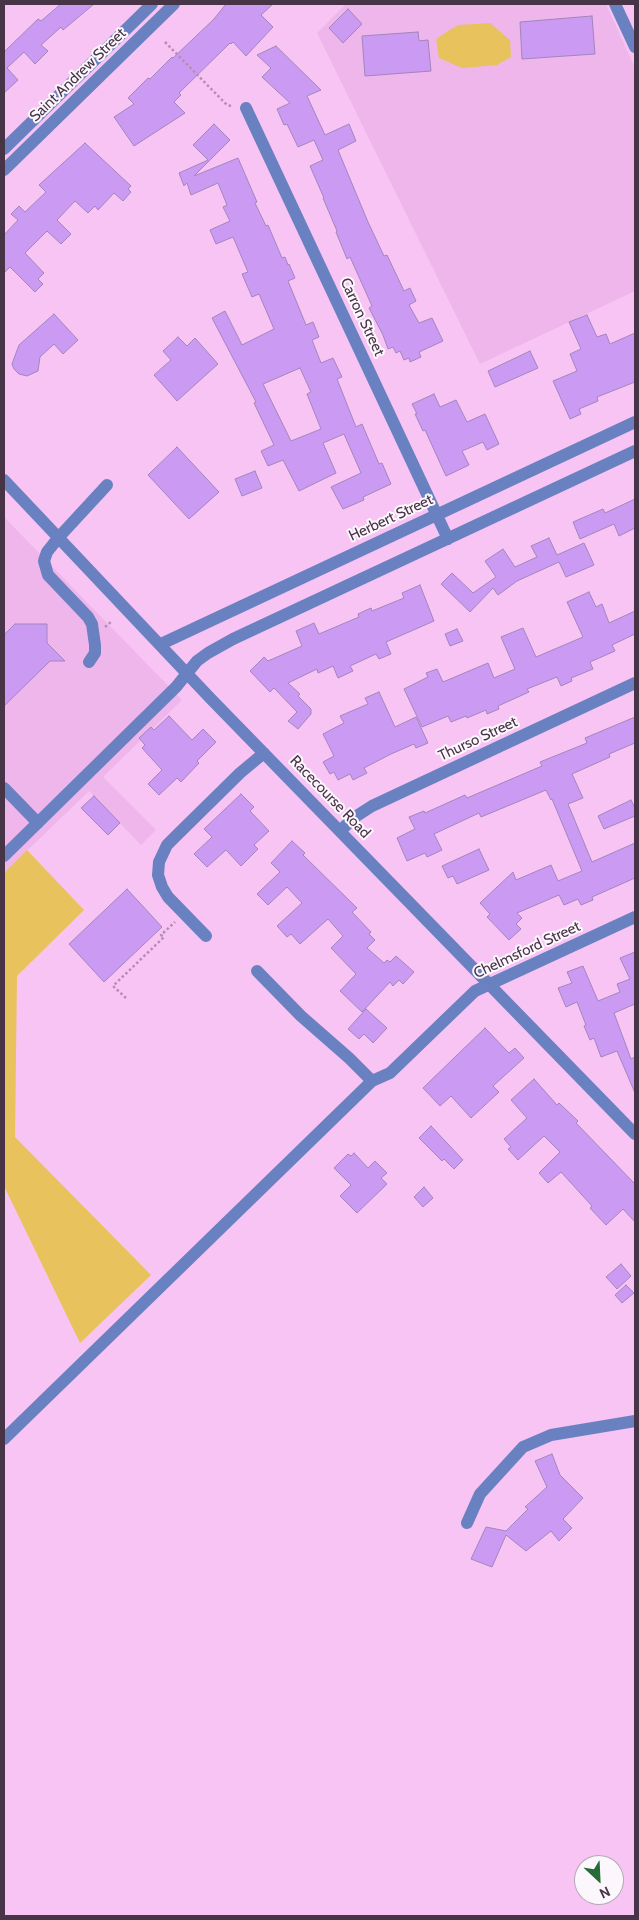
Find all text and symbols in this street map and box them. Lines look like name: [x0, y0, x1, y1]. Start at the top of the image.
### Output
street label: Saint Andrew Street: [26, 24, 130, 126]
street label: Carron Street: [336, 275, 388, 359]
street label: Herbert Street: [346, 491, 436, 545]
street label: Thurso Street: [436, 713, 520, 765]
street label: Racecourse Road: [286, 752, 374, 842]
street label: Chelmsford Street: [471, 917, 583, 983]
north arrow: [574, 1855, 624, 1905]
text: N: [597, 1882, 613, 1903]

